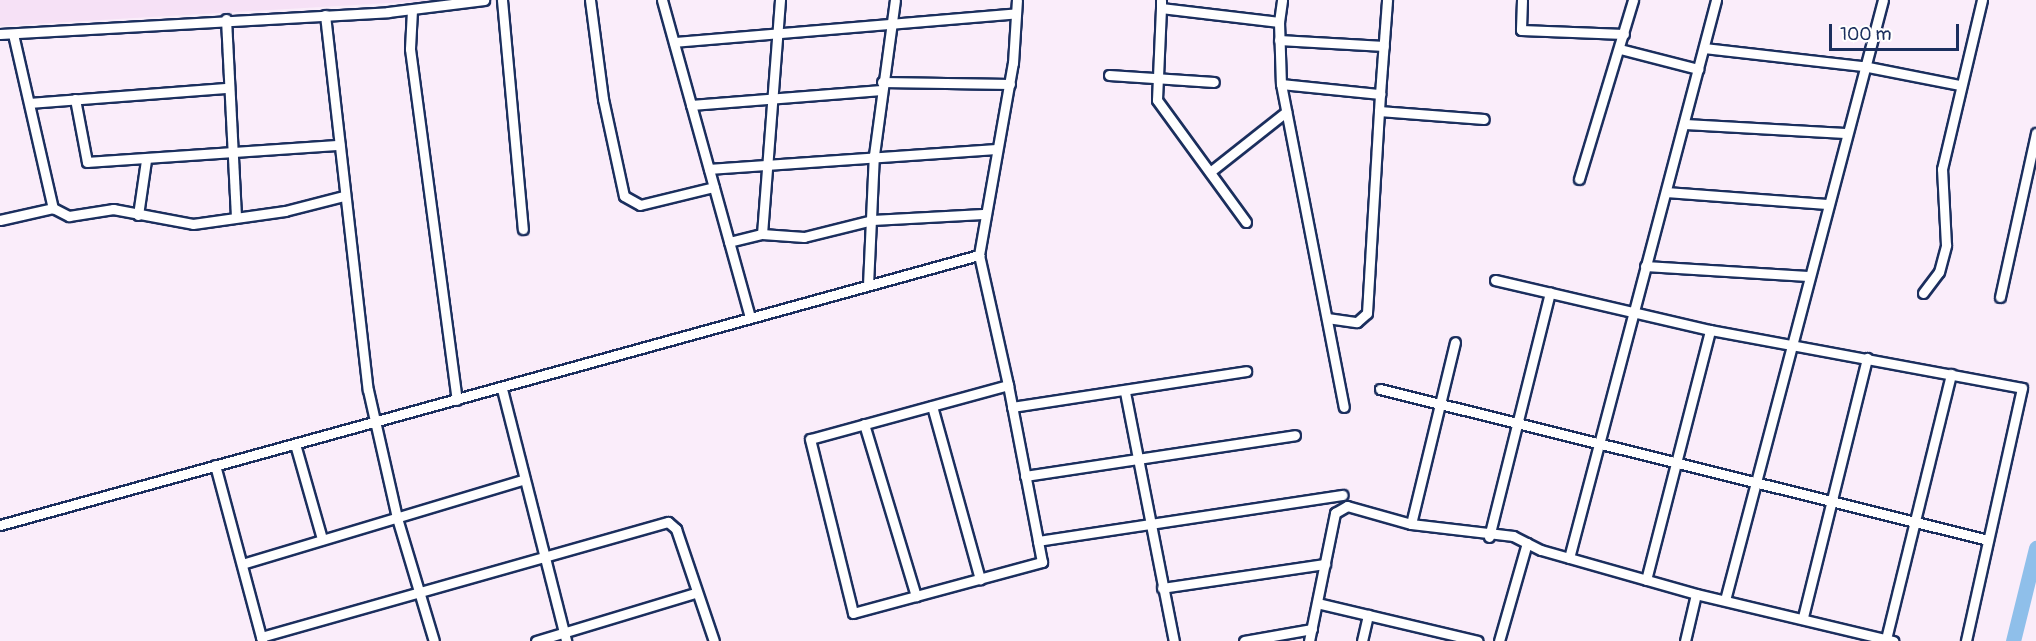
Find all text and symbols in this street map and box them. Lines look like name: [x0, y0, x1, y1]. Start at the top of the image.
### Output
scale bar: [1832, 12, 1962, 50]
text: 100 m: [1840, 23, 1892, 46]

